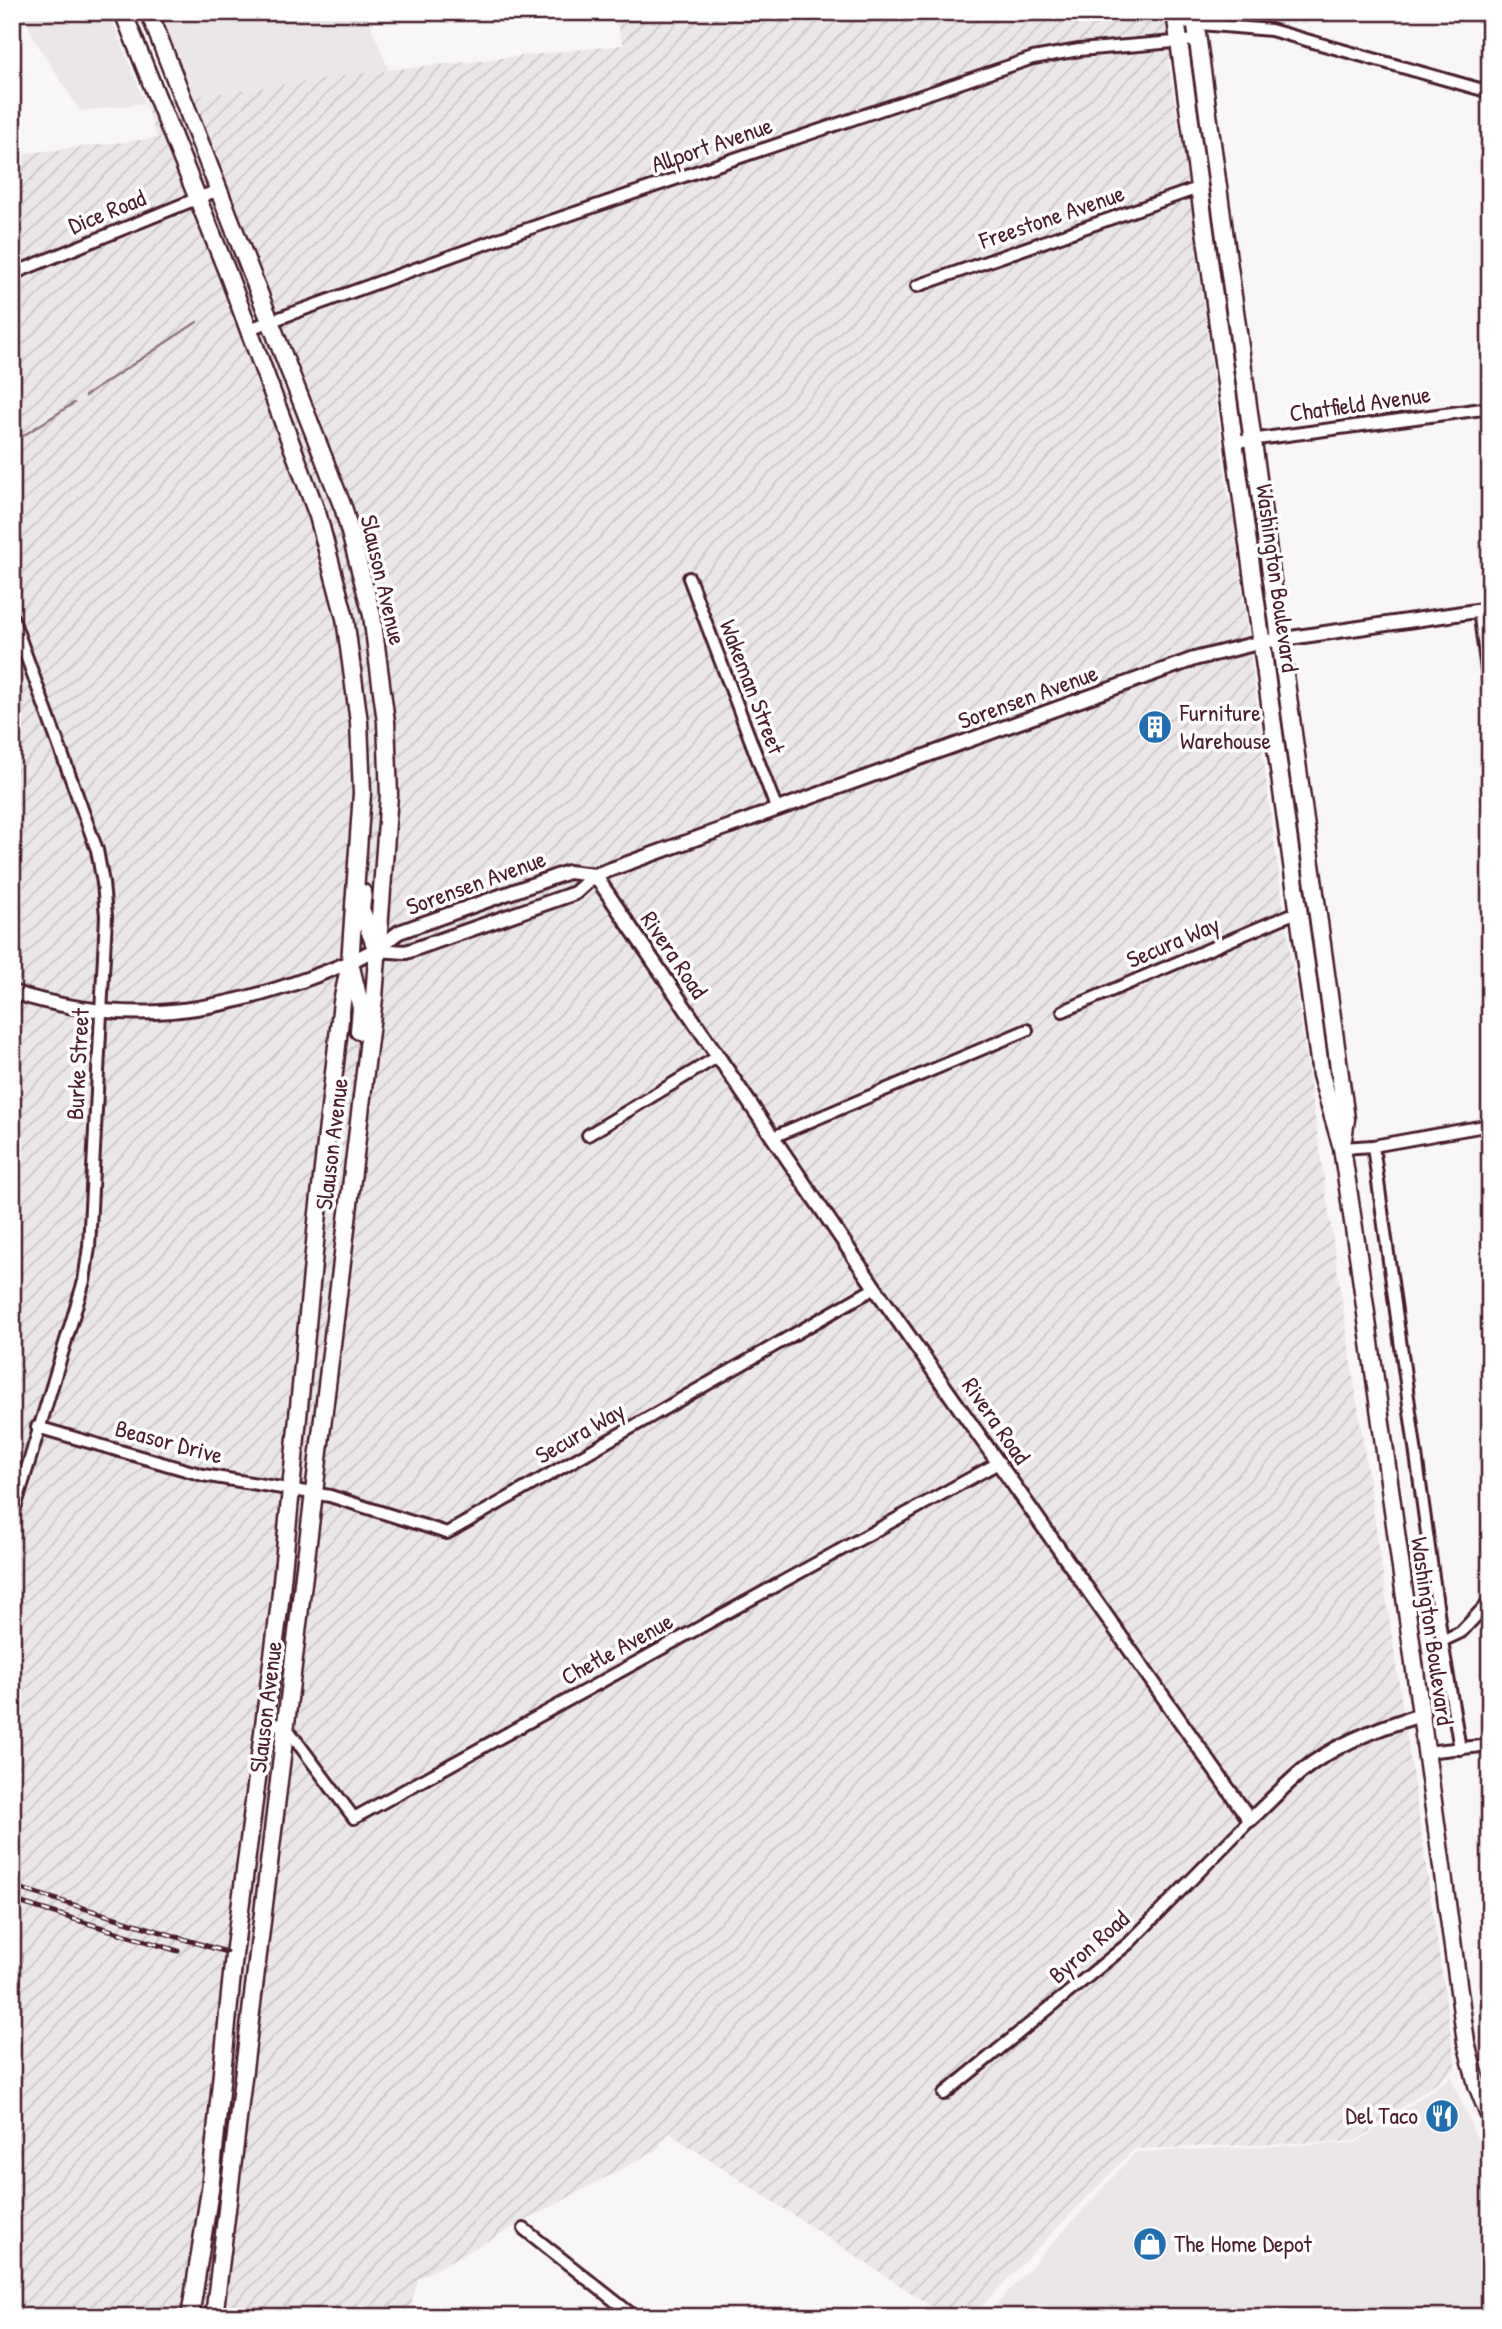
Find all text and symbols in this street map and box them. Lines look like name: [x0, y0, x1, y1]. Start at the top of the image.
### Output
street label: Allport Avenue: [647, 108, 777, 180]
street label: Freestone Avenue: [974, 176, 1129, 256]
street label: Dice Road: [63, 181, 150, 241]
street label: Chatfield Avenue: [1287, 377, 1433, 429]
street label: Washington Boulevard: [1249, 482, 1307, 674]
street label: Slauson Avenue: [353, 512, 415, 648]
street label: Wakeman Street: [713, 615, 794, 759]
street label: Sorensen Avenue: [953, 656, 1102, 736]
place label: Furniture Warehouse: [1179, 696, 1272, 756]
building icon: Furniture Warehouse: [1136, 708, 1174, 746]
street label: Sorensen Avenue: [401, 842, 550, 922]
street label: Rivera Road: [634, 904, 716, 1004]
street label: Secura Way: [1121, 907, 1224, 975]
street label: Burke Street: [58, 1006, 96, 1121]
street label: Slauson Avenue: [307, 1076, 355, 1212]
street label: Rivera Road: [955, 1371, 1038, 1470]
street label: Secura Way: [529, 1394, 630, 1470]
street label: Beasor Drive: [112, 1411, 227, 1471]
street label: Washington Boulevard: [1404, 1535, 1462, 1727]
street label: Chetle Avenue: [555, 1604, 679, 1692]
street label: Slauson Avenue: [241, 1639, 289, 1775]
street label: Byron Road: [1041, 1902, 1135, 1990]
restaurant icon: Del Taco: [1423, 2097, 1461, 2135]
place label: Del Taco: [1346, 2099, 1418, 2131]
shop icon: The Home Depot: [1131, 2225, 1169, 2263]
place label: The Home Depot: [1174, 2227, 1313, 2259]

